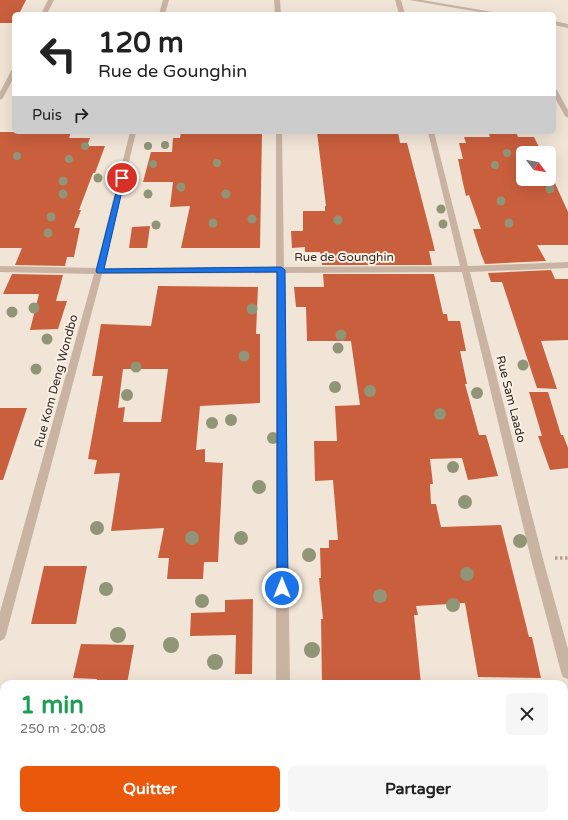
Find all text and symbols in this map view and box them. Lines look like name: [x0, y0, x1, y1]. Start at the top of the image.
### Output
text: 120 m: [98, 26, 184, 60]
icon: left: [32, 28, 84, 80]
text: Rue de Gounghin: [98, 60, 247, 82]
icon: right: [70, 104, 92, 126]
text: Puis: [32, 106, 62, 124]
north arrow: [516, 146, 556, 186]
map controls: [516, 146, 556, 186]
pin: [105, 161, 139, 195]
icon: arrive: [111, 167, 133, 189]
street label: Rue de Gounghin: [294, 250, 394, 264]
street label: Rue Kom Deng Wondbo: [31, 313, 81, 449]
street label: Rue Sam Laado: [493, 354, 529, 444]
position arrow: [261, 567, 303, 609]
text: 1 min: [20, 691, 84, 720]
button: close: [506, 693, 548, 735]
text: 250 m · 20:08: [20, 721, 106, 737]
button: Quitter: [20, 766, 280, 812]
button: Partager: [288, 766, 548, 812]

